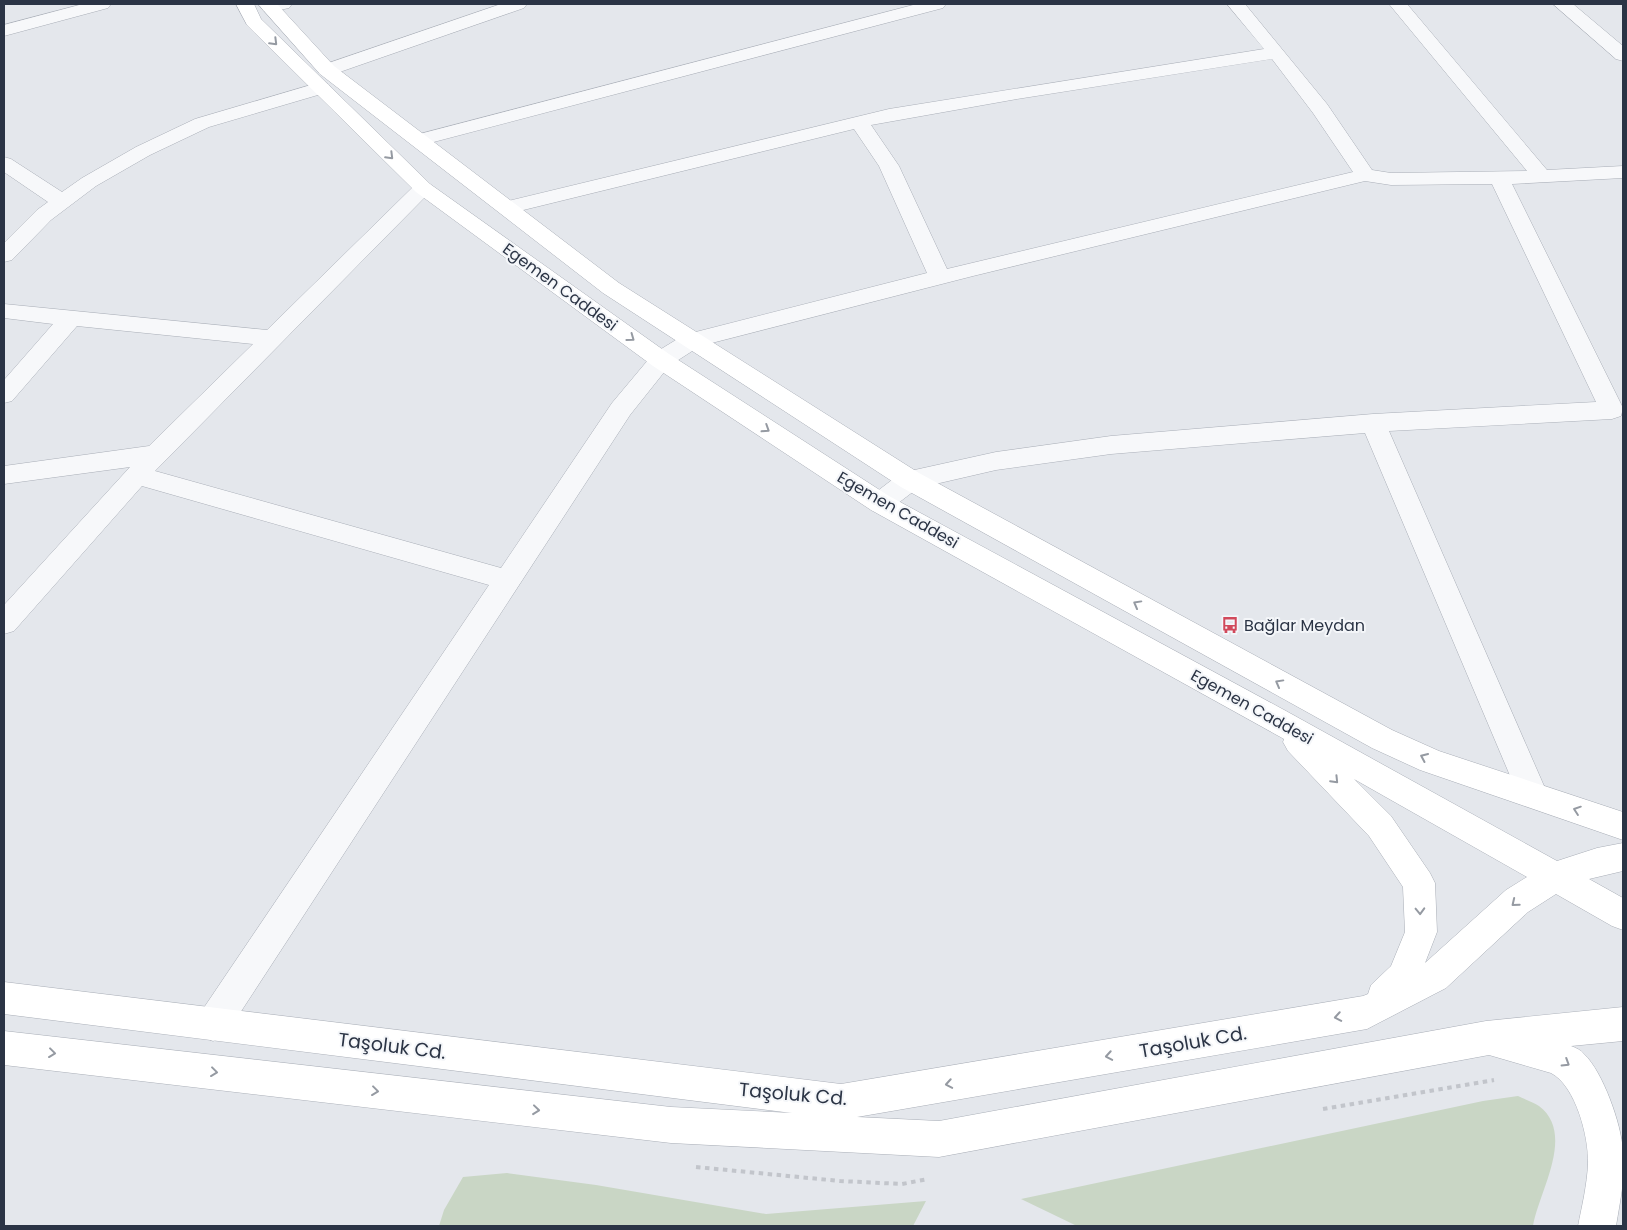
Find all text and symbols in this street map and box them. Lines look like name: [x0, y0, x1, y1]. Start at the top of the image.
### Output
one-way arrow: [269, 36, 278, 45]
one-way arrow: [384, 150, 393, 159]
street label: Egemen Caddesi: [498, 237, 622, 337]
one-way arrow: [625, 332, 635, 341]
one-way arrow: [761, 422, 770, 432]
street label: Egemen Caddesi: [833, 466, 963, 554]
one-way arrow: [1133, 600, 1142, 610]
place label: Bağlar Meydan: [1244, 614, 1365, 637]
bus stop icon: Bağlar Meydan: [1220, 615, 1240, 635]
street label: Egemen Caddesi: [1187, 664, 1317, 750]
one-way arrow: [1276, 679, 1285, 689]
one-way arrow: [1420, 753, 1429, 764]
one-way arrow: [1329, 774, 1338, 783]
one-way arrow: [1573, 806, 1582, 816]
one-way arrow: [1512, 898, 1521, 907]
one-way arrow: [1415, 908, 1426, 916]
one-way arrow: [1334, 1011, 1342, 1021]
street label: Taşoluk Cd.: [1137, 1019, 1249, 1065]
street label: Taşoluk Cd.: [337, 1026, 447, 1066]
one-way arrow: [48, 1047, 56, 1058]
one-way arrow: [1104, 1051, 1113, 1061]
one-way arrow: [1560, 1057, 1569, 1067]
one-way arrow: [210, 1066, 218, 1077]
street label: Taşoluk Cd.: [738, 1076, 848, 1112]
one-way arrow: [944, 1078, 953, 1088]
one-way arrow: [371, 1085, 379, 1096]
one-way arrow: [533, 1104, 541, 1115]

